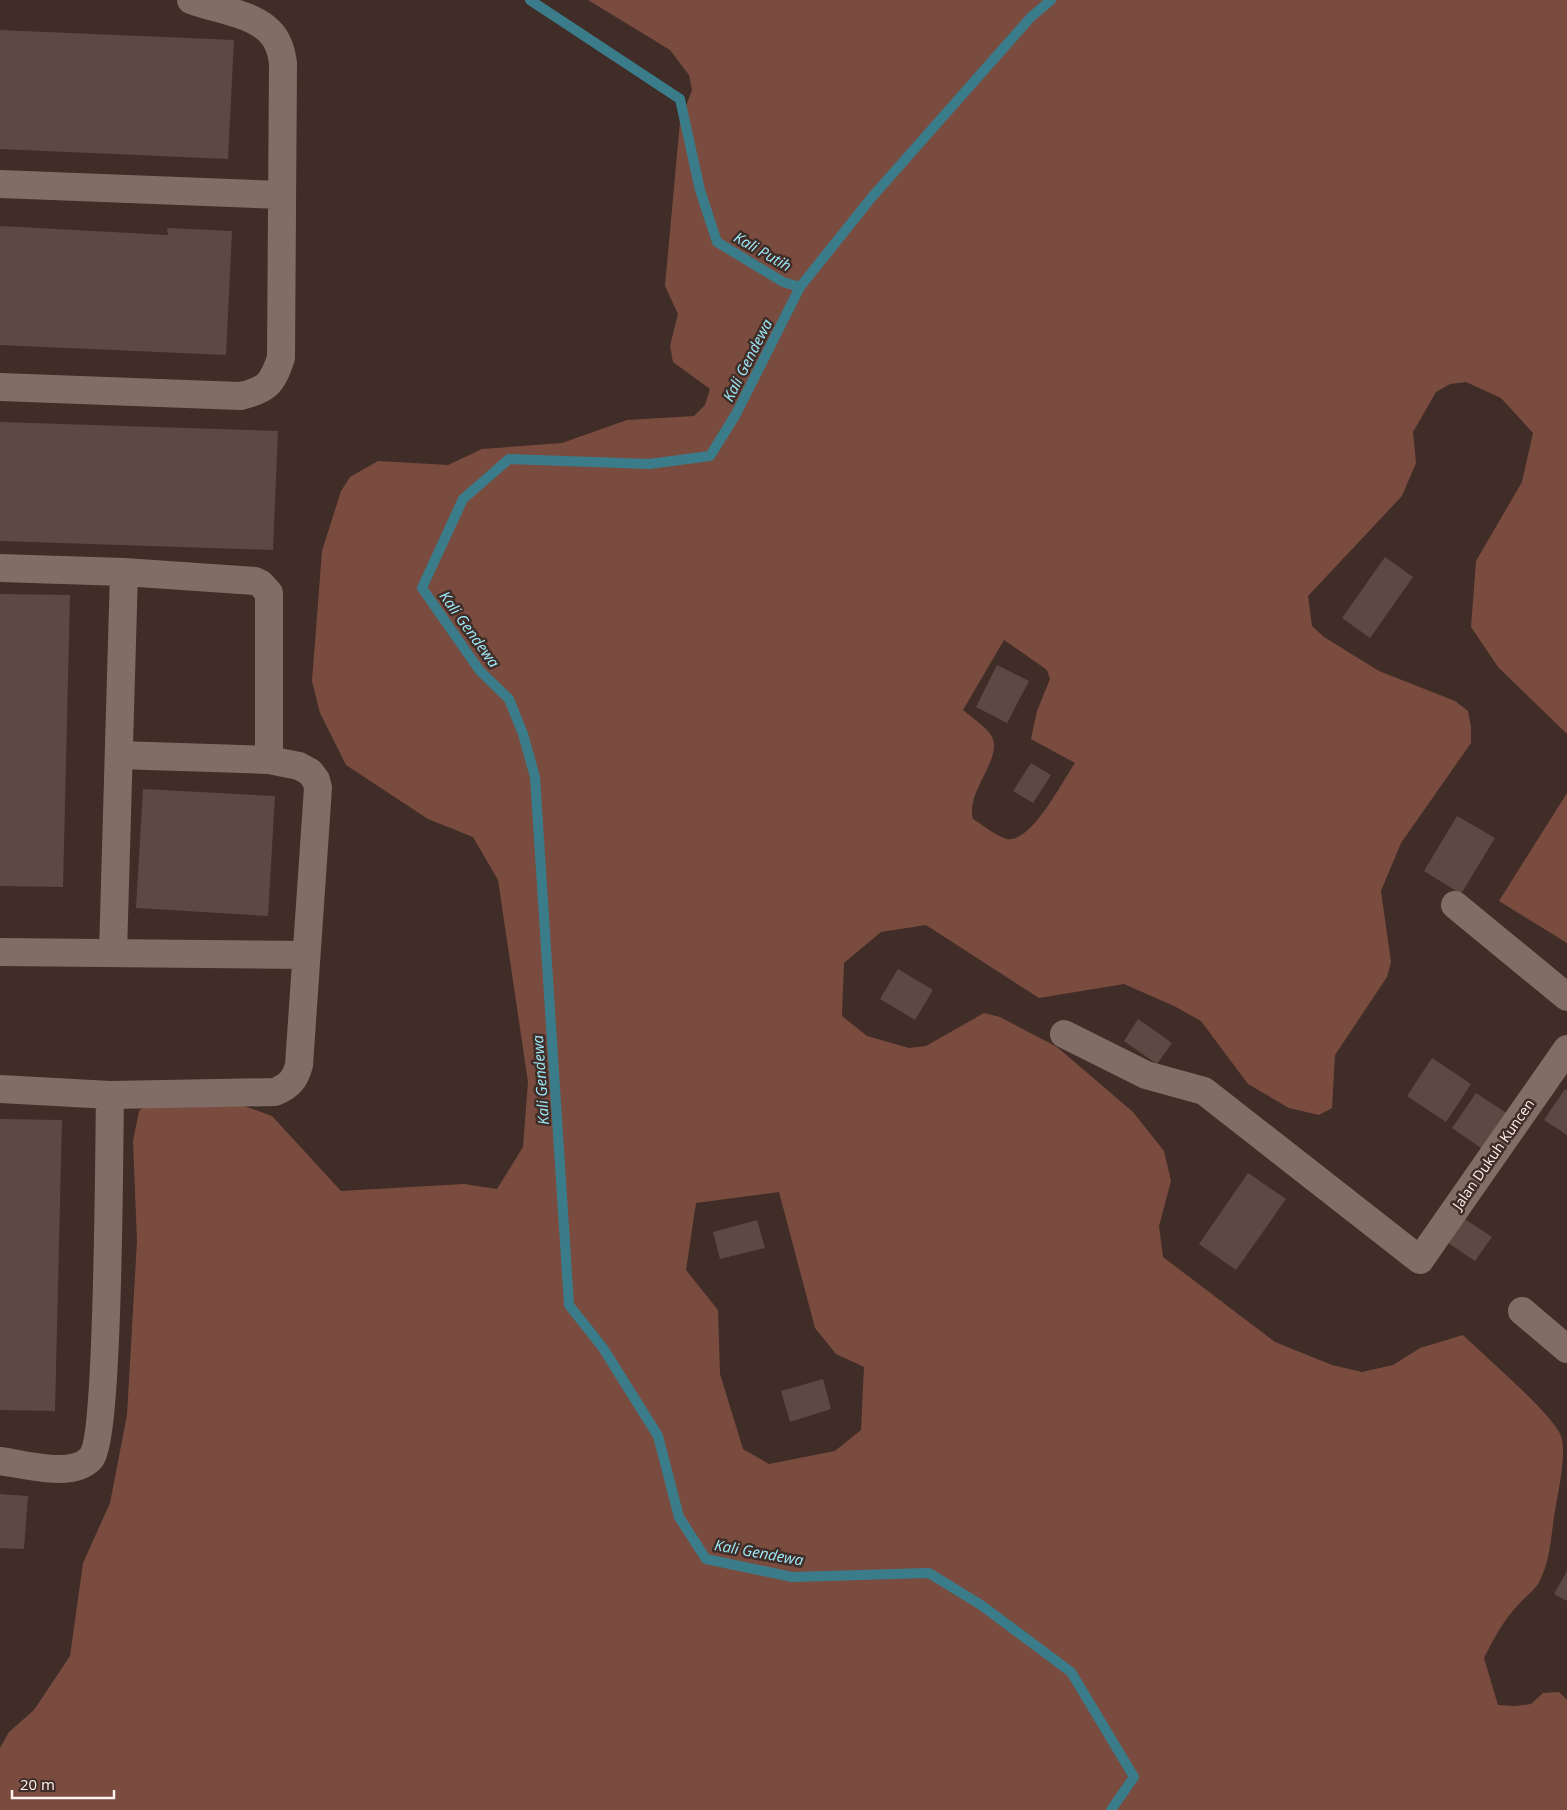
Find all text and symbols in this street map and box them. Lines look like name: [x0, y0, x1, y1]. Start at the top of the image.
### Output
water label: Kali Putih: [731, 227, 795, 275]
water label: Kali Gendewa: [718, 315, 777, 405]
water label: Kali Gendewa: [435, 587, 505, 672]
water label: Kali Gendewa: [527, 1034, 553, 1126]
street label: Jalan Dukuh Kuncen: [1447, 1095, 1538, 1215]
water label: Kali Gendewa: [713, 1534, 806, 1570]
scale bar: [12, 1768, 115, 1800]
text: 20 m: [20, 1774, 55, 1794]

